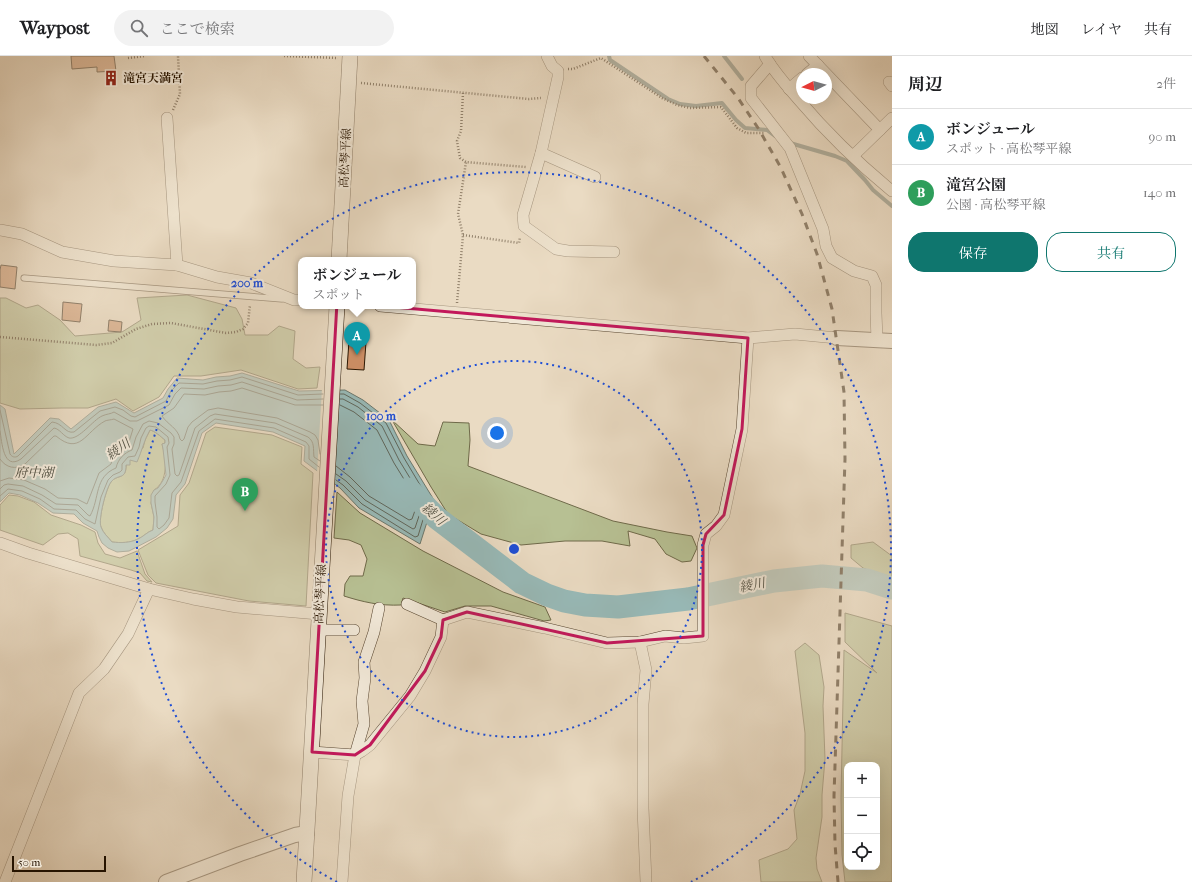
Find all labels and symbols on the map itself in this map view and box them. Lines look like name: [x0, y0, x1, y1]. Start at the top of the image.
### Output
north arrow: [796, 68, 832, 104]
building icon: 滝宮天満宮: [102, 69, 120, 87]
place label: 滝宮天満宮: [123, 71, 183, 85]
street label: 高松琴平線: [336, 128, 354, 188]
text: 200 m: [231, 276, 264, 290]
pin: A: [344, 322, 370, 355]
text: 100 m: [366, 409, 397, 423]
your location: [487, 423, 507, 443]
water label: 綾川: [103, 434, 135, 463]
water label: 府中湖: [14, 465, 55, 480]
pin: B: [232, 478, 258, 511]
water label: 綾川: [419, 500, 450, 530]
centre of rings: [507, 542, 521, 556]
street label: 高松琴平線: [311, 564, 329, 624]
water label: 綾川: [738, 575, 768, 595]
scale bar: [12, 854, 106, 873]

